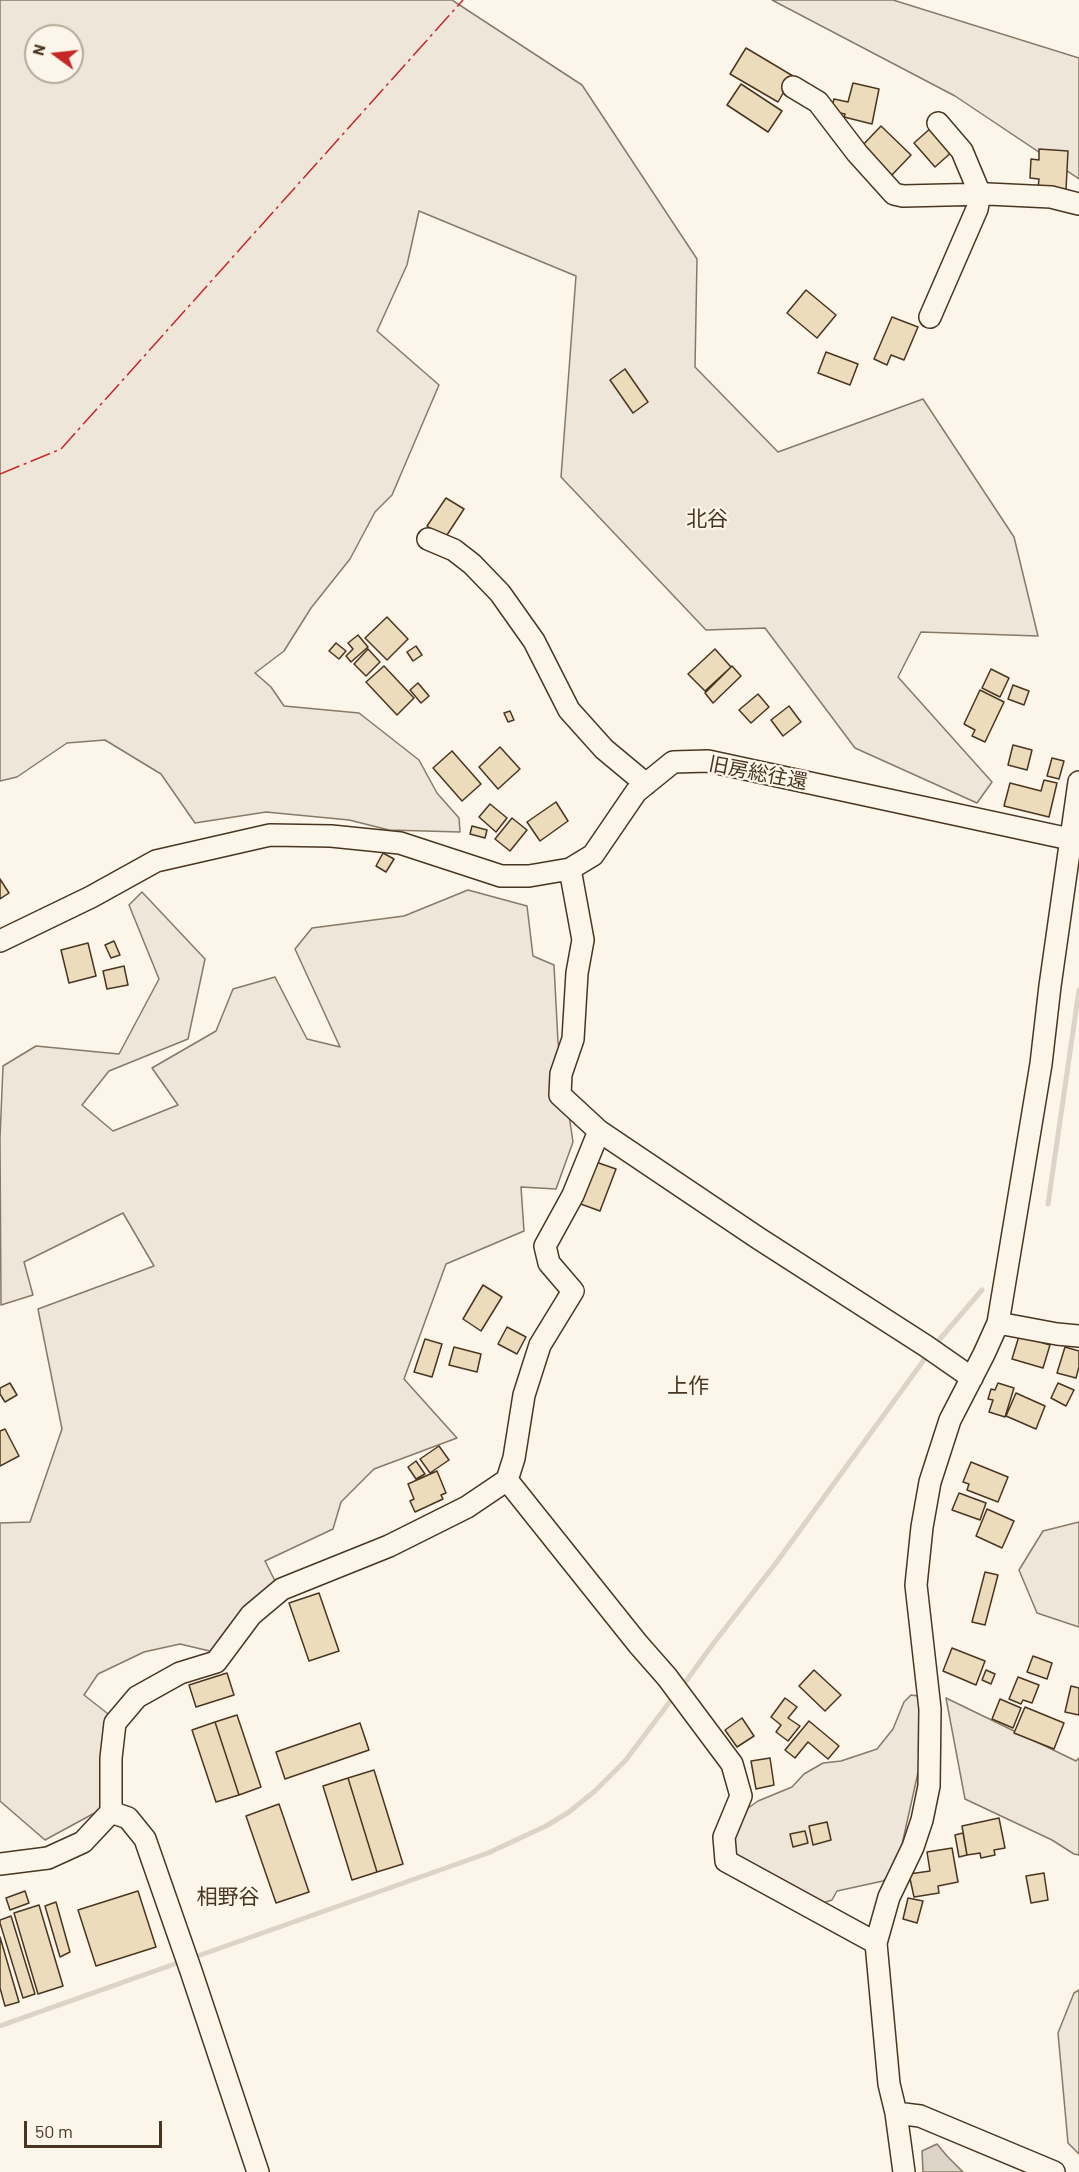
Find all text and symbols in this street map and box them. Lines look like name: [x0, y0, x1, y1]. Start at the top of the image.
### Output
north arrow: [24, 24, 84, 84]
text: N: [28, 42, 49, 57]
district label: 北谷: [686, 506, 728, 532]
street label: 旧房総往還: [707, 752, 809, 794]
district label: 上作: [667, 1373, 709, 1399]
district label: 相野谷: [197, 1884, 259, 1910]
scale bar: [27, 2109, 165, 2147]
text: 50 m: [35, 2120, 73, 2142]

